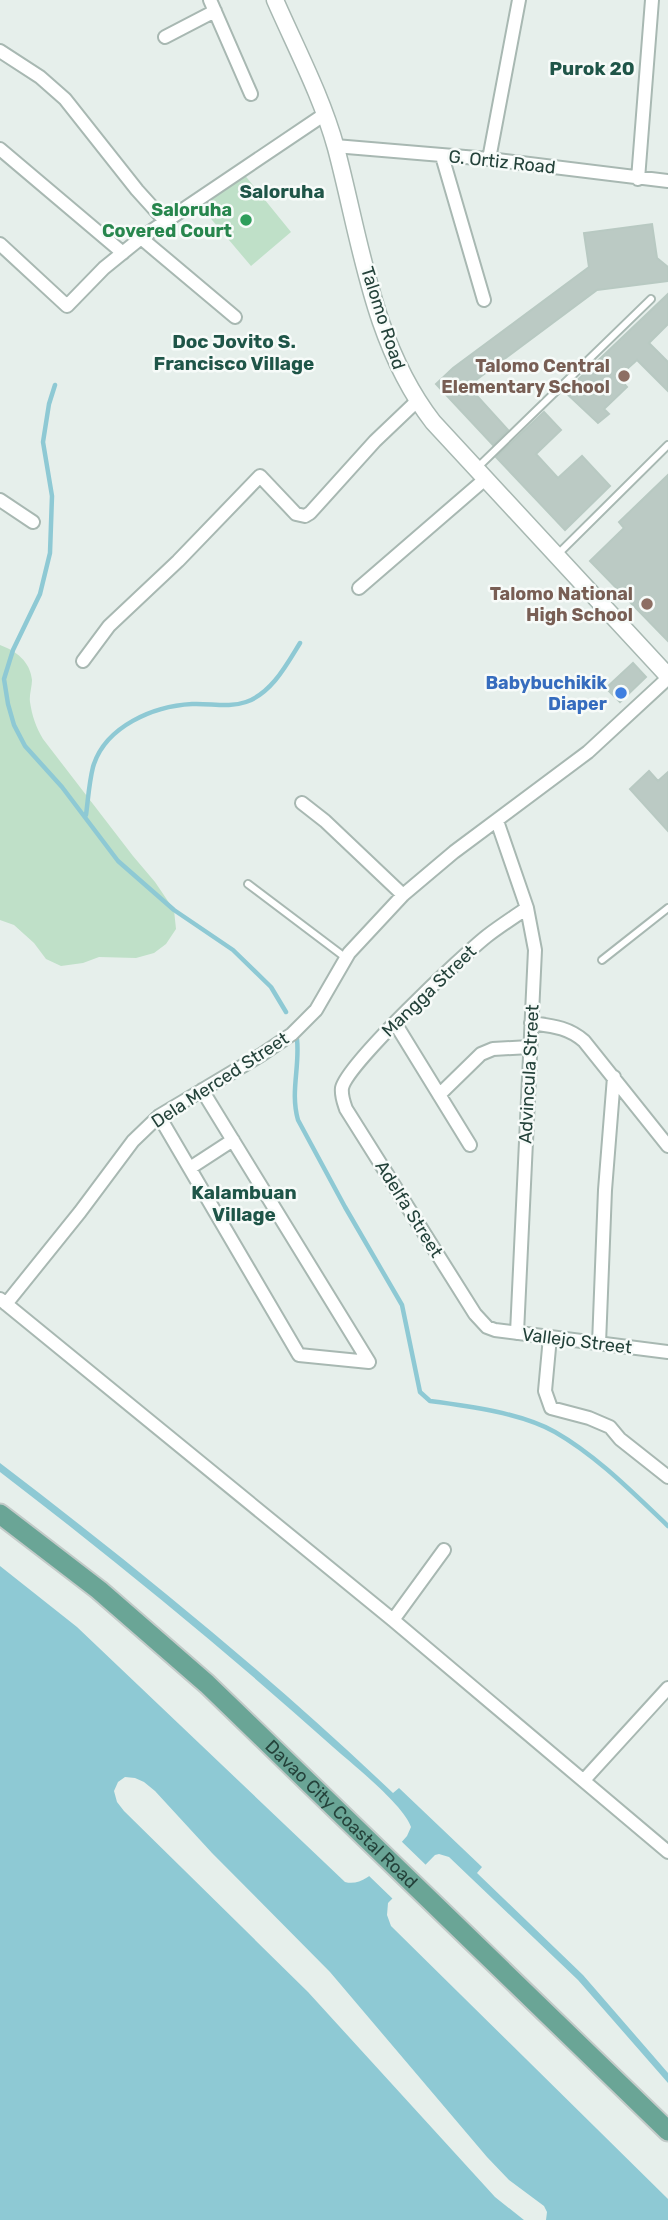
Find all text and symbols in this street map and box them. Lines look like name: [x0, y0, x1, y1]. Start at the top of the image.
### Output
district label: Purok 20: [549, 57, 635, 80]
street label: G. Ortiz Road: [447, 145, 557, 179]
district label: Saloruha: [239, 180, 325, 203]
place label: Saloruha Covered Court: [102, 199, 232, 242]
marker: Saloruha Covered Court: [238, 212, 254, 228]
street label: Talomo Road: [356, 264, 410, 372]
district label: Doc Jovito S. Francisco Village: [154, 330, 314, 375]
place label: Talomo Central Elementary School: [441, 355, 610, 398]
marker: Talomo Central Elementary School: [616, 368, 632, 384]
place label: Talomo National High School: [490, 583, 633, 626]
marker: Talomo National High School: [639, 596, 655, 612]
place label: Babybuchikik Diaper: [485, 672, 607, 715]
marker: Babybuchikik Diaper: [613, 685, 629, 701]
street label: Mangga Street: [377, 940, 481, 1042]
street label: Advincula Street: [514, 1004, 544, 1144]
street label: Dela Merced Street: [147, 1027, 293, 1133]
street label: Adelfa Street: [370, 1156, 448, 1262]
district label: Kalambuan Village: [191, 1181, 297, 1226]
street label: Vallejo Street: [521, 1323, 633, 1359]
street label: Davao City Coastal Road: [260, 1735, 422, 1893]

